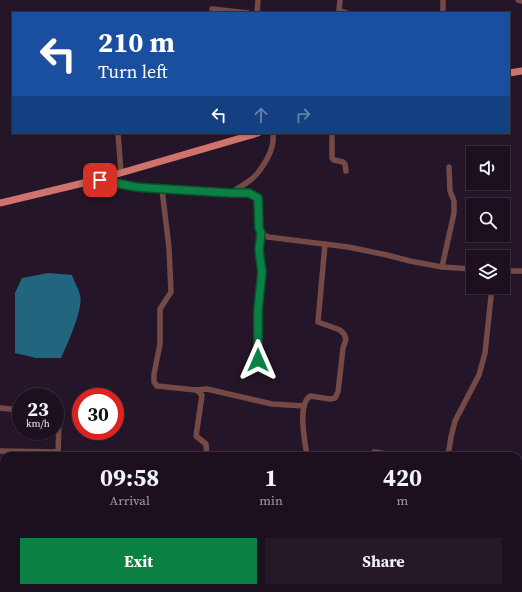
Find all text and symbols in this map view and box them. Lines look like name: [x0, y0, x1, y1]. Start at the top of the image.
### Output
text: 210 m: [98, 23, 175, 61]
icon: left: [32, 28, 84, 80]
text: Turn left: [98, 59, 168, 84]
icon: left: [208, 104, 230, 126]
icon: ahead: [250, 104, 272, 126]
icon: right: [292, 104, 314, 126]
map controls: [466, 146, 510, 294]
button: sound: [466, 146, 510, 190]
pin: [83, 163, 117, 197]
icon: arrive: [89, 169, 111, 191]
button: search: [466, 198, 510, 242]
button: layers: [466, 250, 510, 294]
position arrow: [237, 339, 279, 381]
speed limit sign: 30: [72, 388, 124, 440]
text: 23: [27, 395, 49, 423]
text: km/h: [26, 417, 50, 430]
text: 09:58: [100, 461, 159, 494]
text: 1: [265, 461, 278, 494]
text: 420: [383, 461, 422, 494]
text: Arrival: [110, 492, 150, 509]
text: min: [259, 492, 283, 509]
text: m: [397, 492, 408, 509]
button: Exit: [20, 538, 257, 584]
button: Share: [265, 538, 502, 584]

